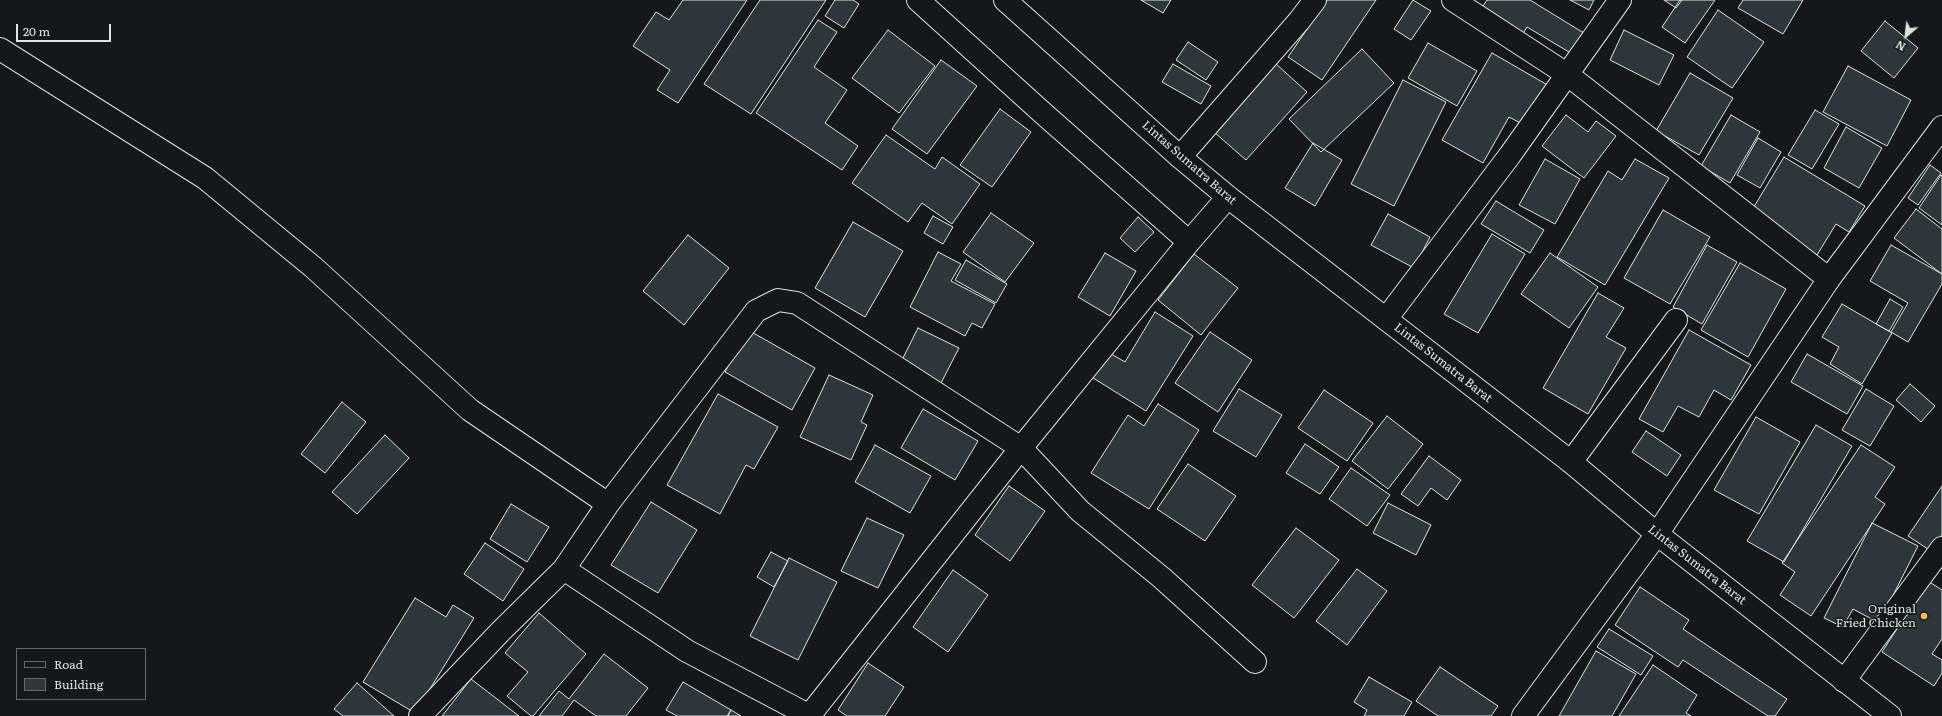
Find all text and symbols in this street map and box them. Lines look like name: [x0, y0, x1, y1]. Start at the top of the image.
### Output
scale bar: [18, 16, 113, 42]
north arrow: [1886, 16, 1926, 56]
text: 20 m: [23, 22, 50, 40]
text: N: [1893, 37, 1908, 56]
street label: Lintas Sumatra Barat: [1139, 118, 1239, 208]
street label: Lintas Sumatra Barat: [1391, 320, 1495, 406]
street label: Lintas Sumatra Barat: [1645, 522, 1749, 608]
place label: Original Fried Chicken: [1836, 602, 1916, 630]
marker: Original Fried Chicken: [1919, 611, 1929, 621]
legend: [16, 648, 146, 700]
text: Road: [54, 655, 83, 673]
text: Building: [54, 675, 103, 693]

